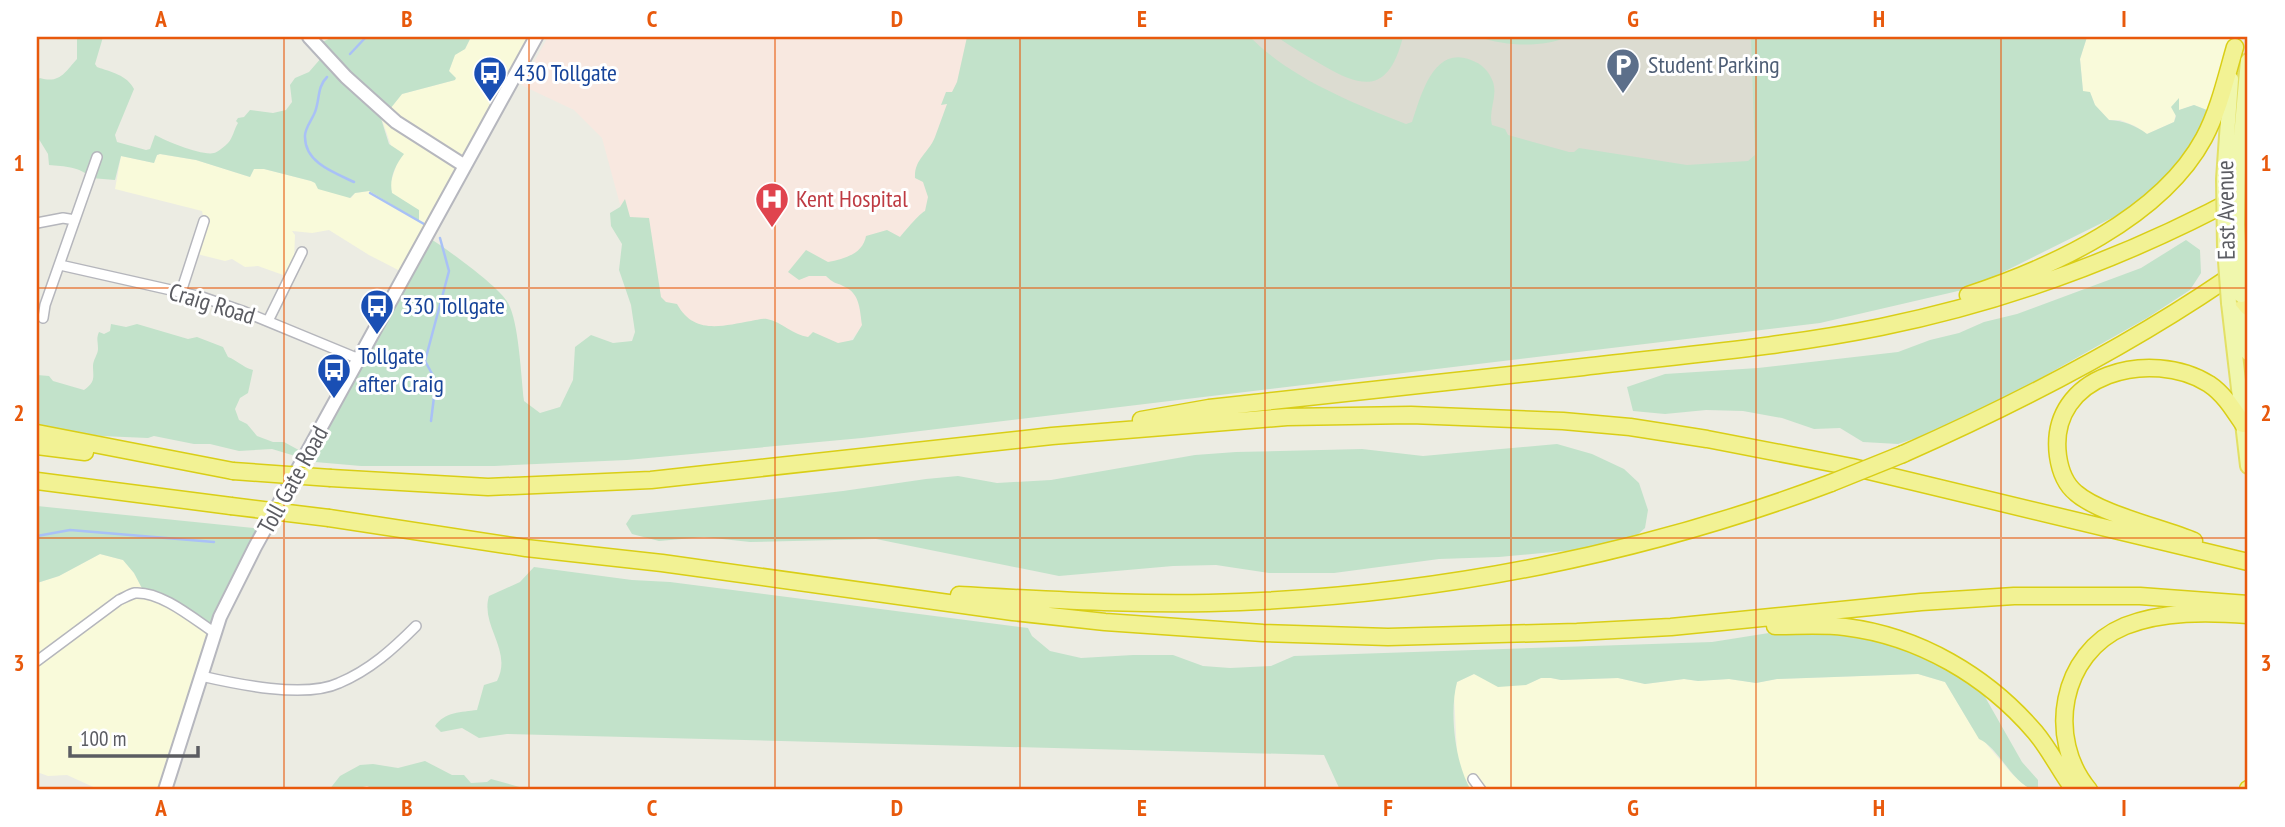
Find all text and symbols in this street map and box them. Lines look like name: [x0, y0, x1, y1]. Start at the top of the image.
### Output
text: A: [154, 4, 167, 33]
text: B: [401, 4, 413, 33]
text: C: [647, 4, 658, 33]
text: D: [891, 4, 903, 33]
text: E: [1137, 4, 1147, 33]
text: F: [1383, 4, 1393, 33]
text: G: [1627, 4, 1639, 33]
text: H: [1873, 4, 1885, 33]
text: I: [2121, 4, 2127, 33]
parking icon: Student Parking: [1604, 46, 1642, 95]
place label: Student Parking: [1648, 49, 1780, 80]
bus stop icon: 430 Tollgate: [471, 54, 509, 103]
place label: 430 Tollgate: [514, 57, 617, 88]
text: 1: [14, 148, 25, 177]
text: 1: [2261, 148, 2272, 177]
street label: East Avenue: [2209, 160, 2242, 260]
hospital icon: Kent Hospital: [753, 180, 791, 229]
place label: Kent Hospital: [796, 183, 908, 214]
street label: Craig Road: [165, 276, 259, 331]
bus stop icon: 330 Tollgate: [358, 287, 396, 336]
place label: 330 Tollgate: [402, 290, 505, 321]
place label: Tollgate after Craig: [358, 340, 444, 399]
bus stop icon: Tollgate after Craig: [315, 351, 353, 400]
text: 2: [14, 398, 25, 427]
text: 2: [2261, 398, 2272, 427]
street label: Toll Gate Road: [250, 420, 335, 539]
text: 3: [14, 648, 25, 677]
text: 3: [2261, 648, 2272, 677]
scale bar: [70, 715, 198, 759]
text: 100 m: [80, 725, 126, 752]
text: A: [154, 793, 167, 822]
text: B: [401, 793, 413, 822]
text: C: [647, 793, 658, 822]
text: D: [891, 793, 903, 822]
text: E: [1137, 793, 1147, 822]
text: F: [1383, 793, 1393, 822]
text: G: [1627, 793, 1639, 822]
text: H: [1873, 793, 1885, 822]
text: I: [2121, 793, 2127, 822]

